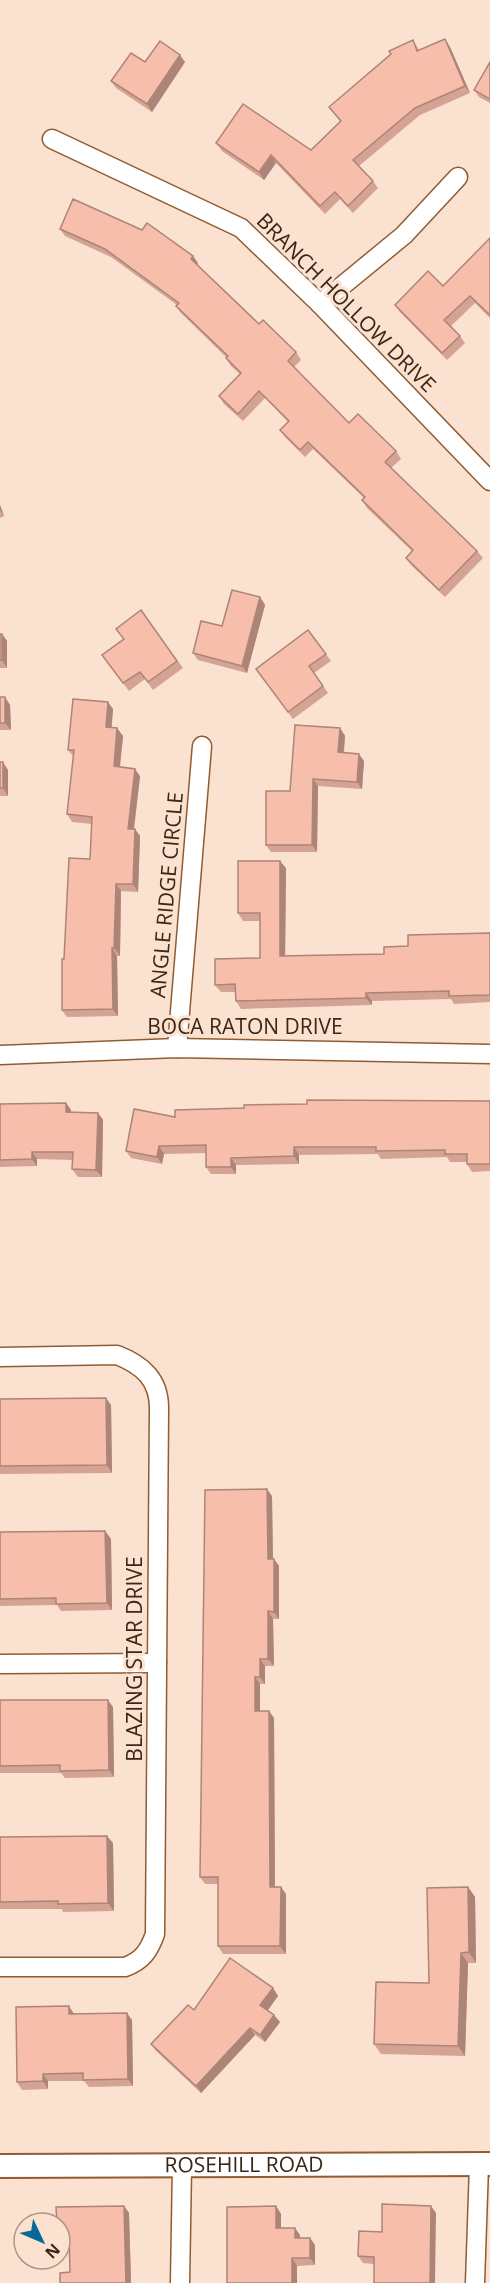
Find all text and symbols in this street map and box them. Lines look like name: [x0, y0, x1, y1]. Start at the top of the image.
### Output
street label: BRANCH HOLLOW DRIVE: [251, 206, 443, 398]
street label: ANGLE RIDGE CIRCLE: [143, 791, 189, 999]
street label: BOCA RATON DRIVE: [147, 1012, 343, 1040]
street label: BLAZING STAR DRIVE: [120, 1556, 148, 1762]
street label: ROSEHILL ROAD: [164, 2150, 324, 2178]
north arrow: [12, 2211, 72, 2271]
text: N: [40, 2239, 65, 2264]

